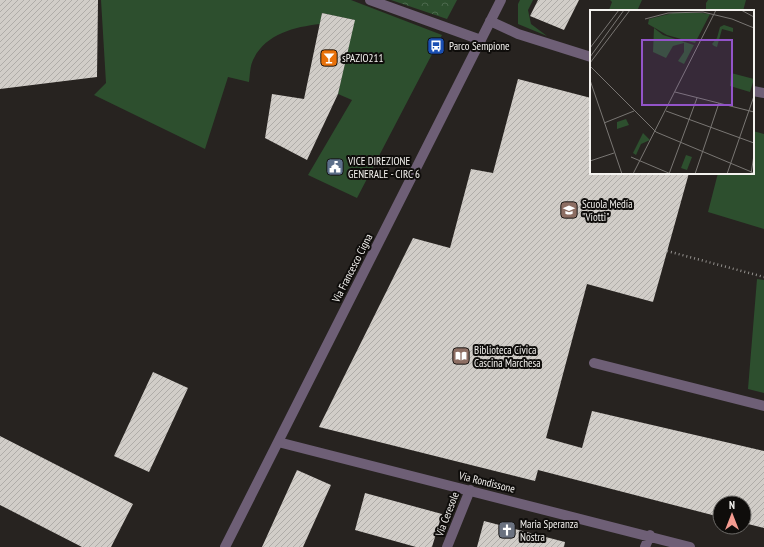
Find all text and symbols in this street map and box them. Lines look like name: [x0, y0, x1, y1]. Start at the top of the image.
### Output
inset map: [590, 10, 754, 174]
bus stop icon: Parco Sempione: [426, 36, 446, 56]
place label: Parco Sempione: [449, 39, 510, 53]
bar icon: sPAZIO211: [319, 48, 339, 68]
place label: sPAZIO211: [342, 51, 383, 65]
place label: VICE DIREZIONE GENERALE - CIRC 6: [347, 154, 420, 181]
public building icon: VICE DIREZIONE GENERALE - CIRC 6: [325, 157, 345, 177]
place label: Scuola Media "Viotti": [582, 197, 633, 224]
school or university icon: Scuola Media "Viotti": [559, 200, 579, 220]
street label: Via Francesco Cigna: [328, 231, 375, 306]
place label: Biblioteca Civica Cascina Marchesa: [474, 343, 541, 370]
library icon: Biblioteca Civica Cascina Marchesa: [451, 346, 471, 366]
street label: Via Rondissone: [457, 468, 517, 496]
street label: Via Ceresole: [432, 489, 462, 539]
north arrow: [712, 495, 752, 535]
text: N: [729, 498, 735, 512]
place label: Maria Speranza Nostra: [520, 517, 578, 544]
church icon: Maria Speranza Nostra: [497, 520, 517, 540]

